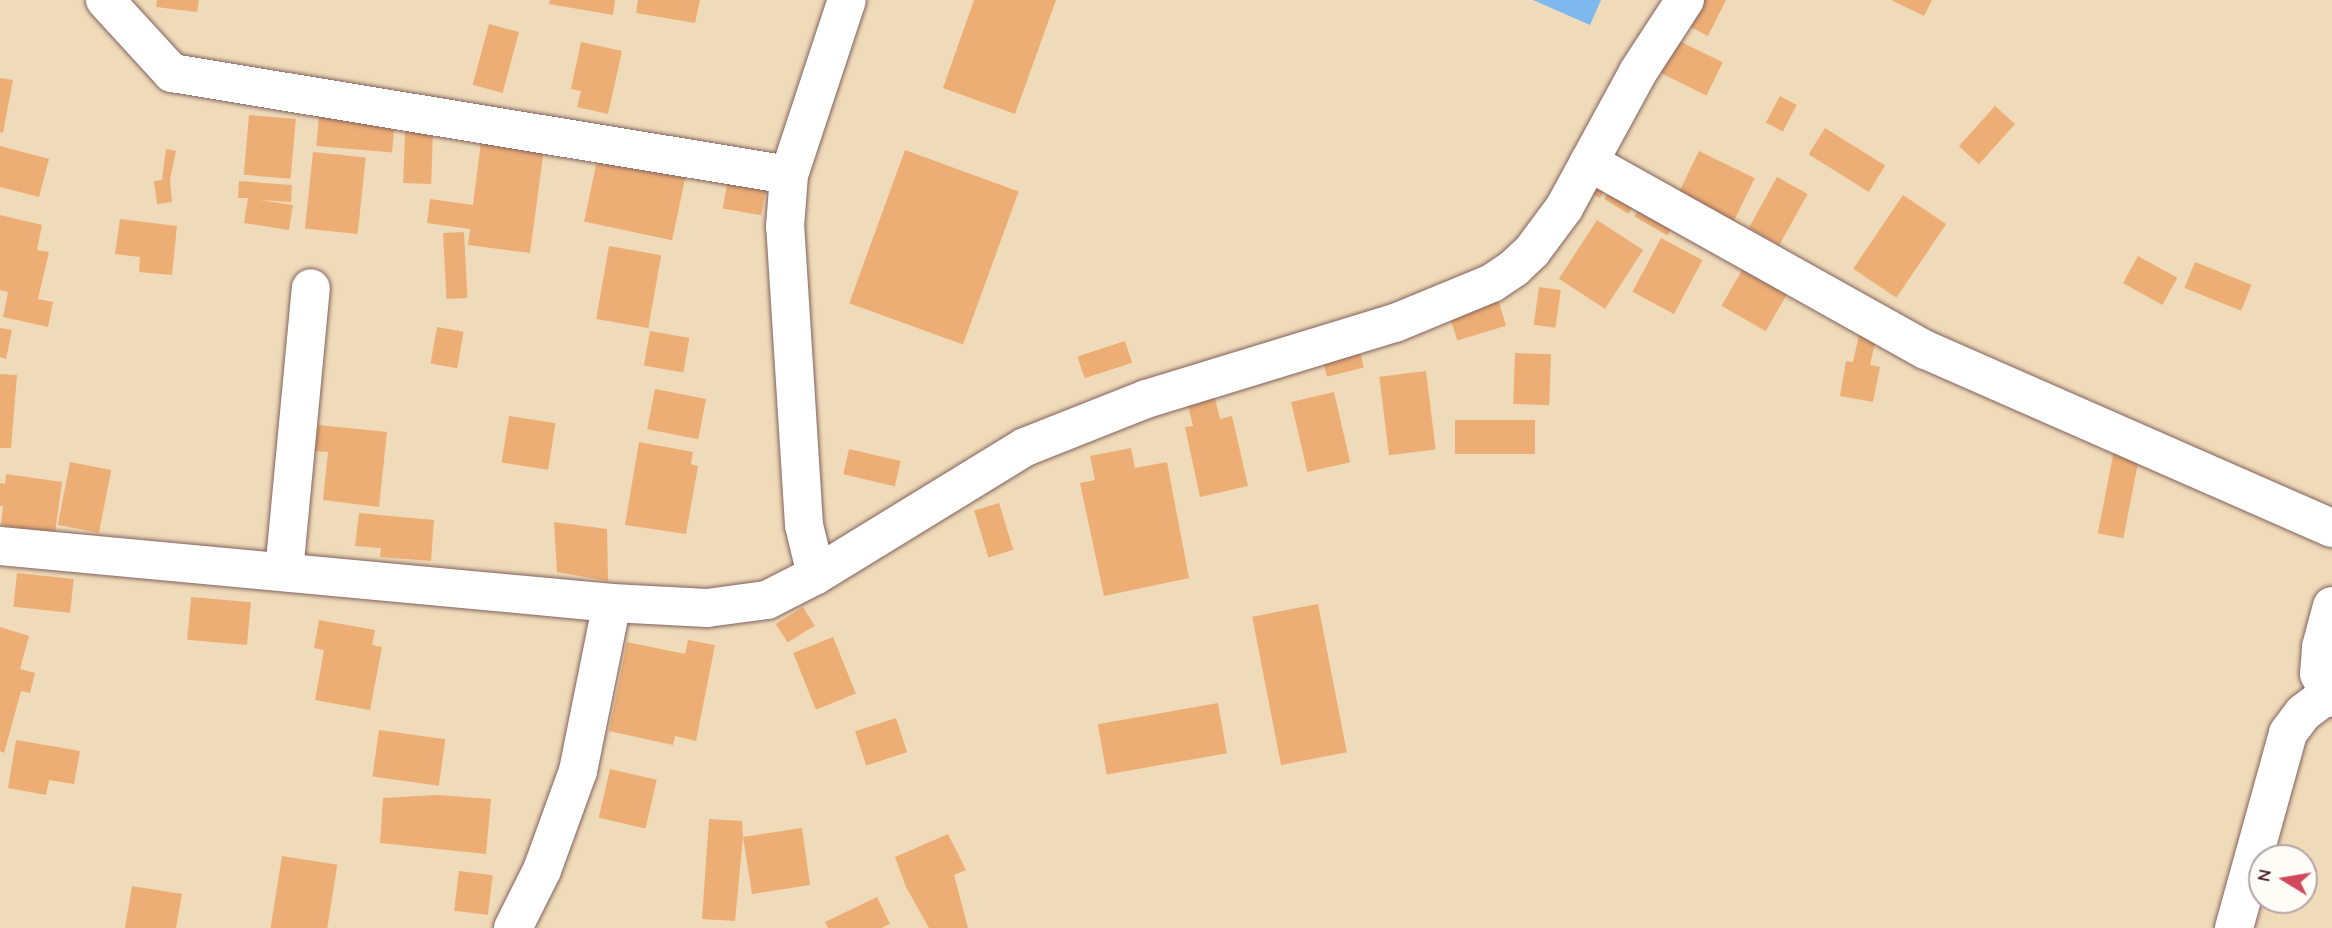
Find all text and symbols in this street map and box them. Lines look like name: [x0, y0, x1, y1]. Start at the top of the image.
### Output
north arrow: [2248, 844, 2318, 914]
text: N: [2252, 867, 2276, 884]

